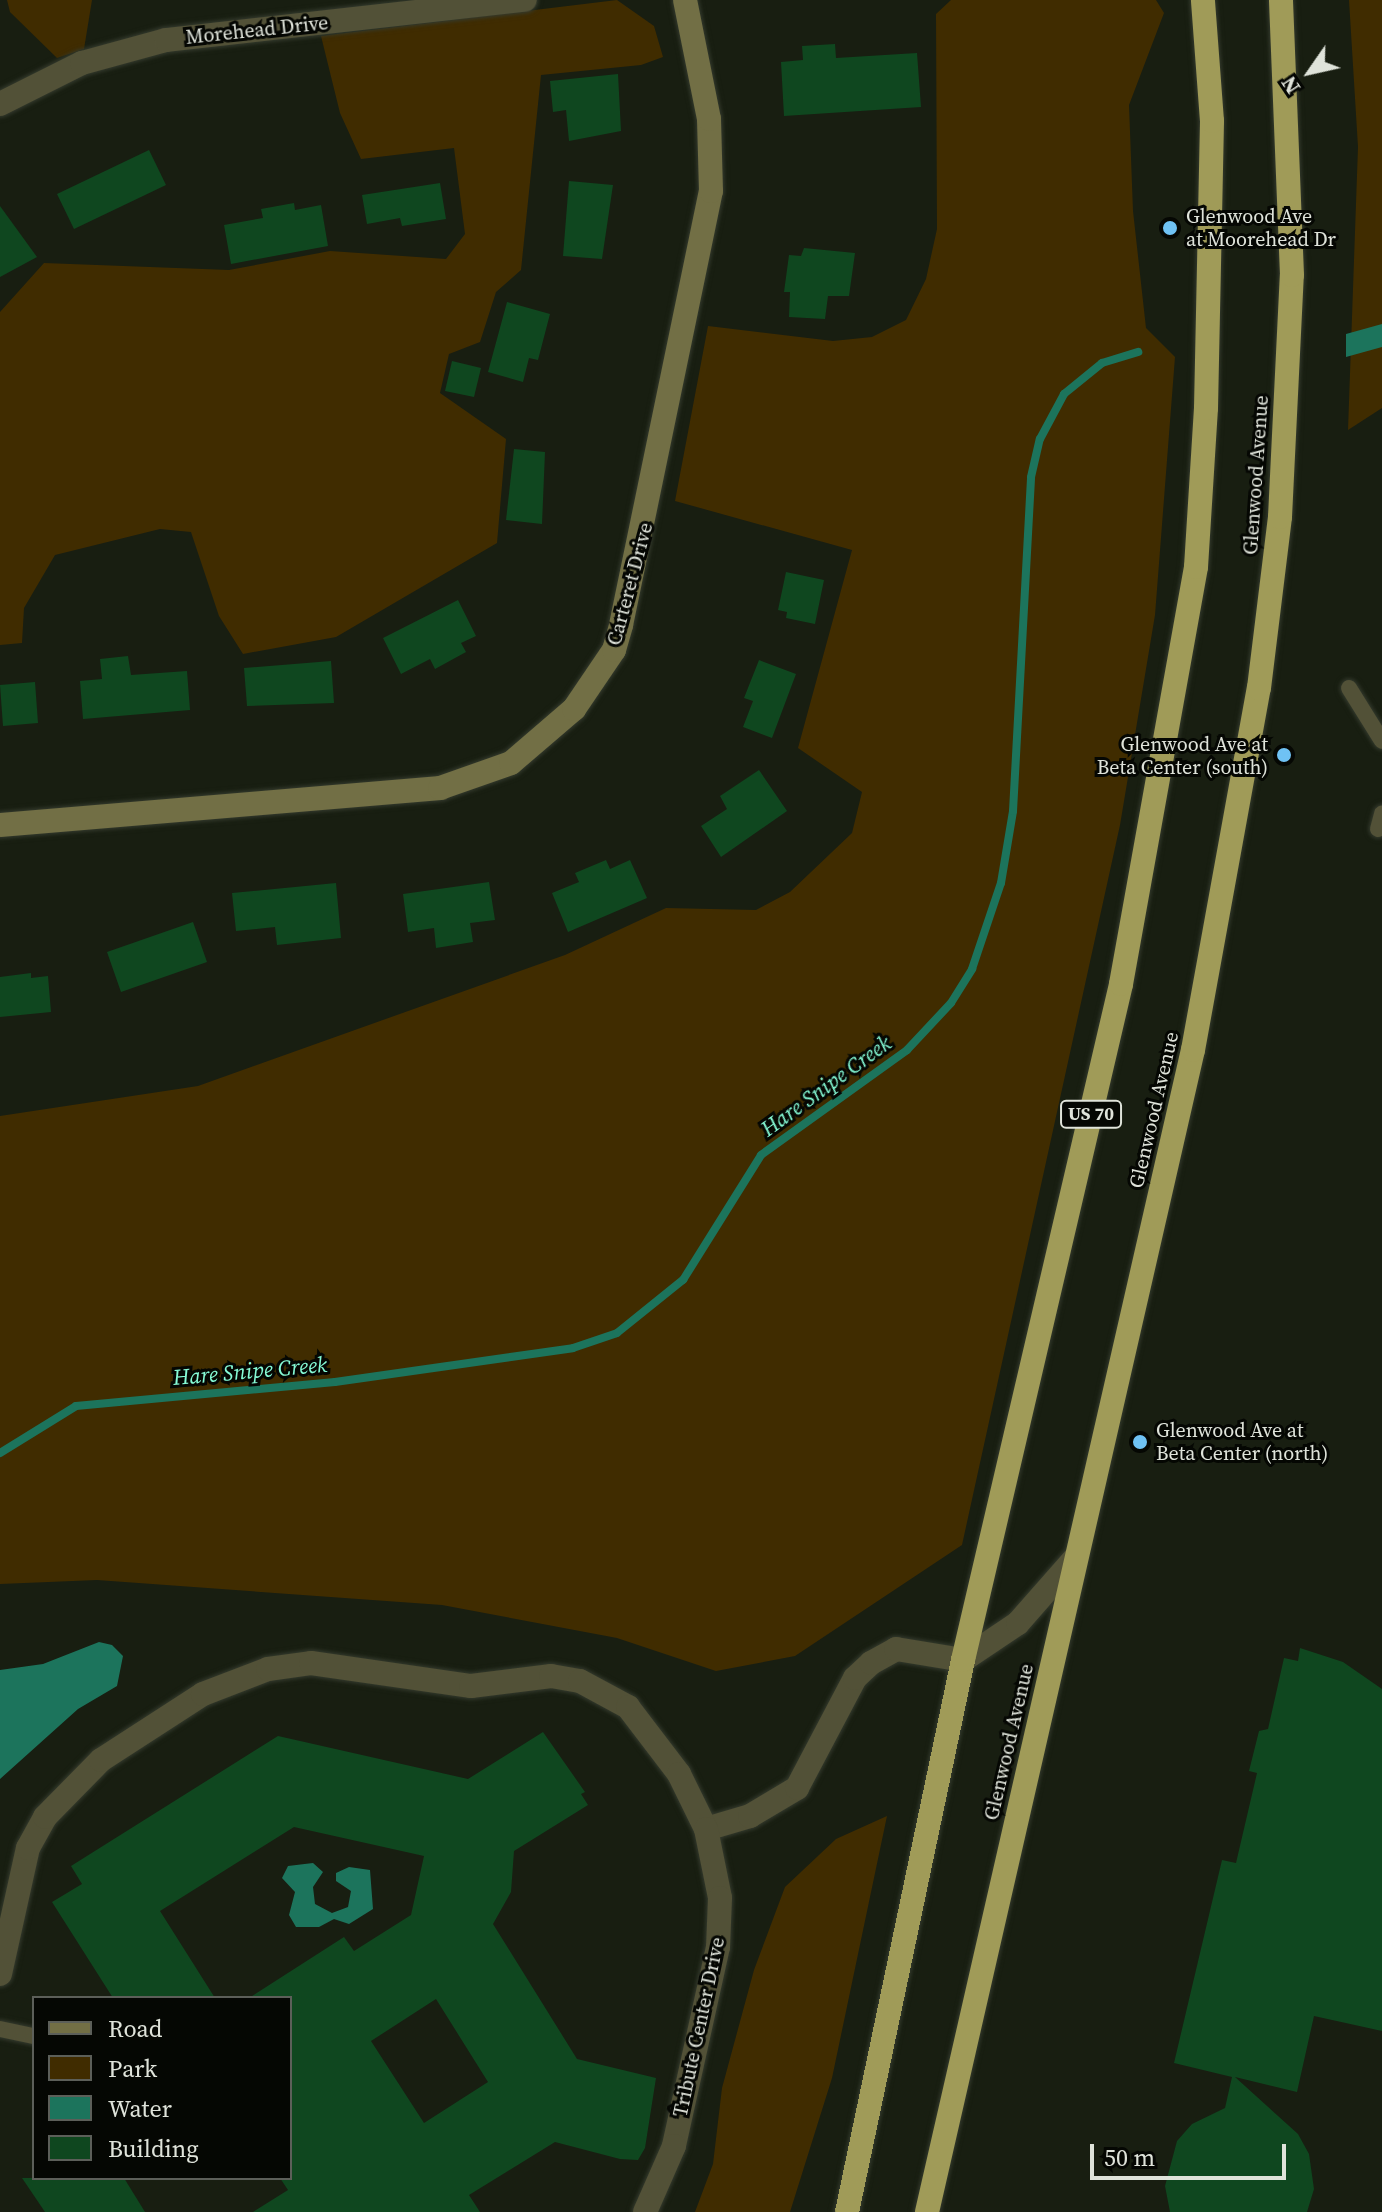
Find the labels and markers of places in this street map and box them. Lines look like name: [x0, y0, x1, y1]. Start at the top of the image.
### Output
place label: Glenwood Ave at Moorehead Dr: [1186, 204, 1336, 251]
marker: Glenwood Ave at Moorehead Dr: [1161, 219, 1179, 237]
place label: Glenwood Ave at Beta Center (south): [1097, 732, 1268, 779]
marker: Glenwood Ave at Beta Center (south): [1275, 746, 1293, 764]
place label: Glenwood Ave at Beta Center (north): [1156, 1418, 1328, 1465]
marker: Glenwood Ave at Beta Center (north): [1131, 1433, 1149, 1451]

